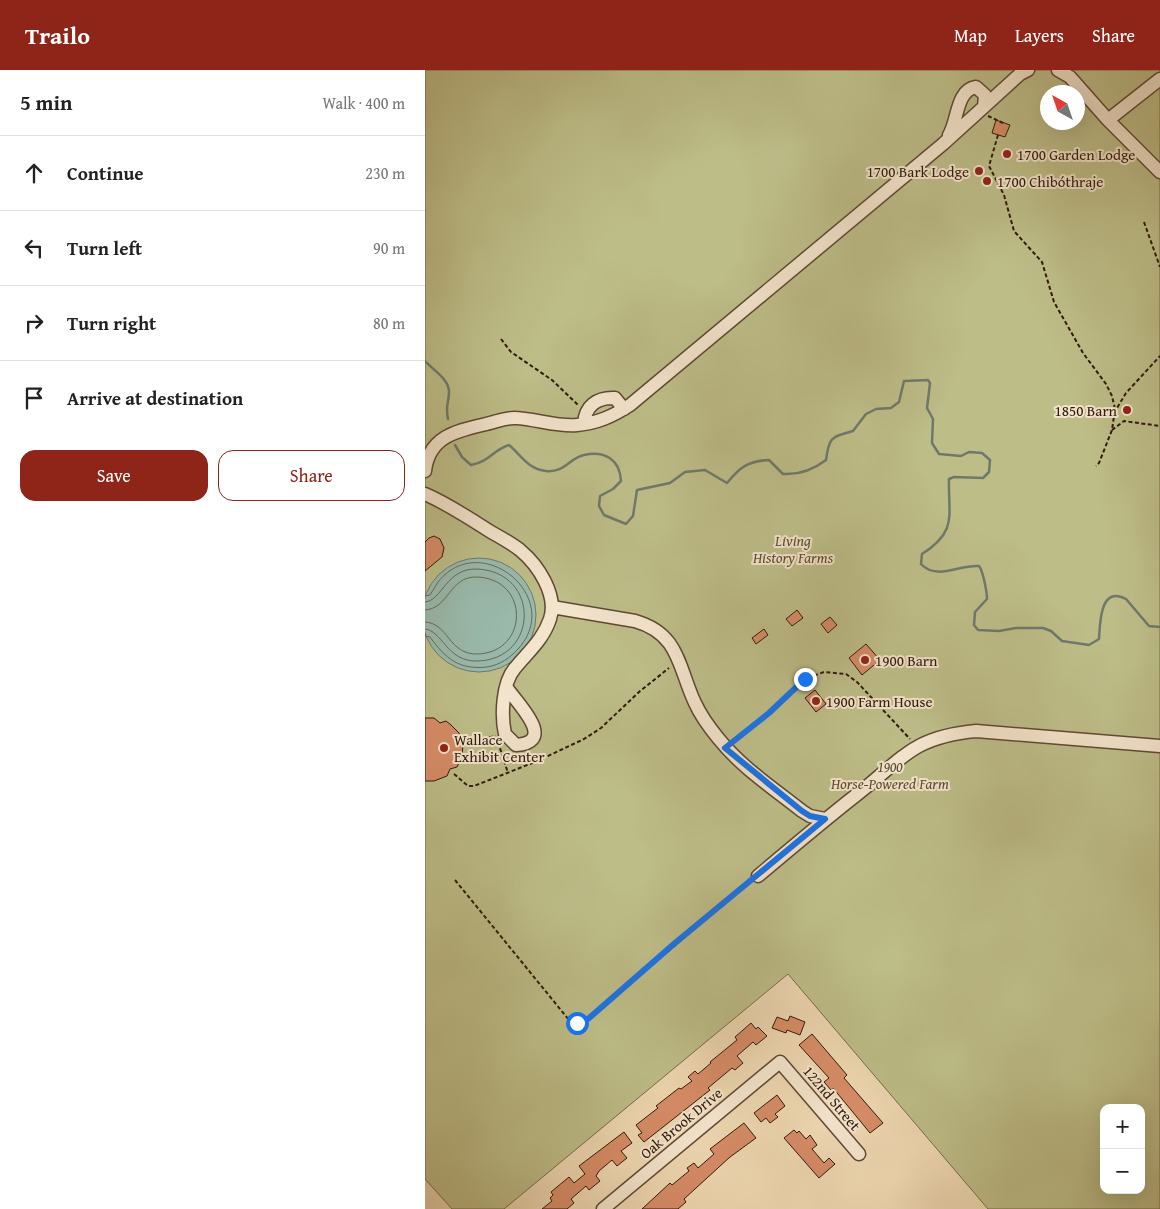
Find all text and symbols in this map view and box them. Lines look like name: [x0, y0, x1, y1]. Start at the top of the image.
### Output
text: Trailo: [25, 18, 90, 53]
text: Map: [954, 22, 987, 49]
text: Layers: [1015, 22, 1064, 49]
text: Share: [1092, 22, 1135, 49]
north arrow: [1040, 85, 1085, 130]
text: 5 min: [20, 87, 72, 118]
text: Walk · 400 m: [322, 91, 405, 115]
place label: 1700 Garden Lodge: [1017, 144, 1135, 165]
marker: 1700 Garden Lodge: [1001, 148, 1013, 160]
icon: ahead: [20, 159, 48, 187]
text: Continue: [67, 159, 144, 187]
text: 230 m: [365, 161, 405, 185]
place label: 1700 Bark Lodge: [867, 161, 969, 182]
marker: 1700 Bark Lodge: [973, 165, 985, 177]
place label: 1700 Chibóthraje: [997, 171, 1103, 192]
marker: 1700 Chibóthraje: [981, 175, 993, 187]
icon: left: [20, 234, 48, 262]
text: Turn left: [67, 234, 142, 262]
text: 90 m: [373, 236, 405, 260]
icon: right: [20, 309, 48, 337]
text: Turn right: [67, 309, 156, 337]
text: 80 m: [373, 311, 405, 335]
icon: arrive: [20, 384, 48, 412]
text: Arrive at destination: [67, 384, 243, 412]
place label: 1850 Barn: [1055, 400, 1118, 421]
marker: 1850 Barn: [1121, 404, 1133, 416]
button: Save: [20, 450, 208, 501]
button: Share: [218, 450, 405, 501]
park label: Living History Farms: [752, 530, 834, 568]
place label: 1900 Barn: [875, 650, 938, 671]
marker: 1900 Barn: [859, 654, 871, 666]
route end: [794, 668, 817, 691]
place label: 1900 Farm House: [826, 691, 932, 712]
marker: 1900 Farm House: [810, 695, 822, 707]
place label: Wallace Exhibit Center: [454, 729, 545, 767]
marker: Wallace Exhibit Center: [438, 742, 450, 754]
park label: 1900 Horse-Powered Farm: [830, 756, 949, 794]
route start: [566, 1012, 589, 1035]
street label: 122nd Street: [798, 1061, 866, 1136]
street label: Oak Brook Drive: [635, 1082, 727, 1164]
map controls: [1100, 1104, 1145, 1194]
button: +: [1100, 1104, 1145, 1149]
button: −: [1100, 1149, 1145, 1194]

